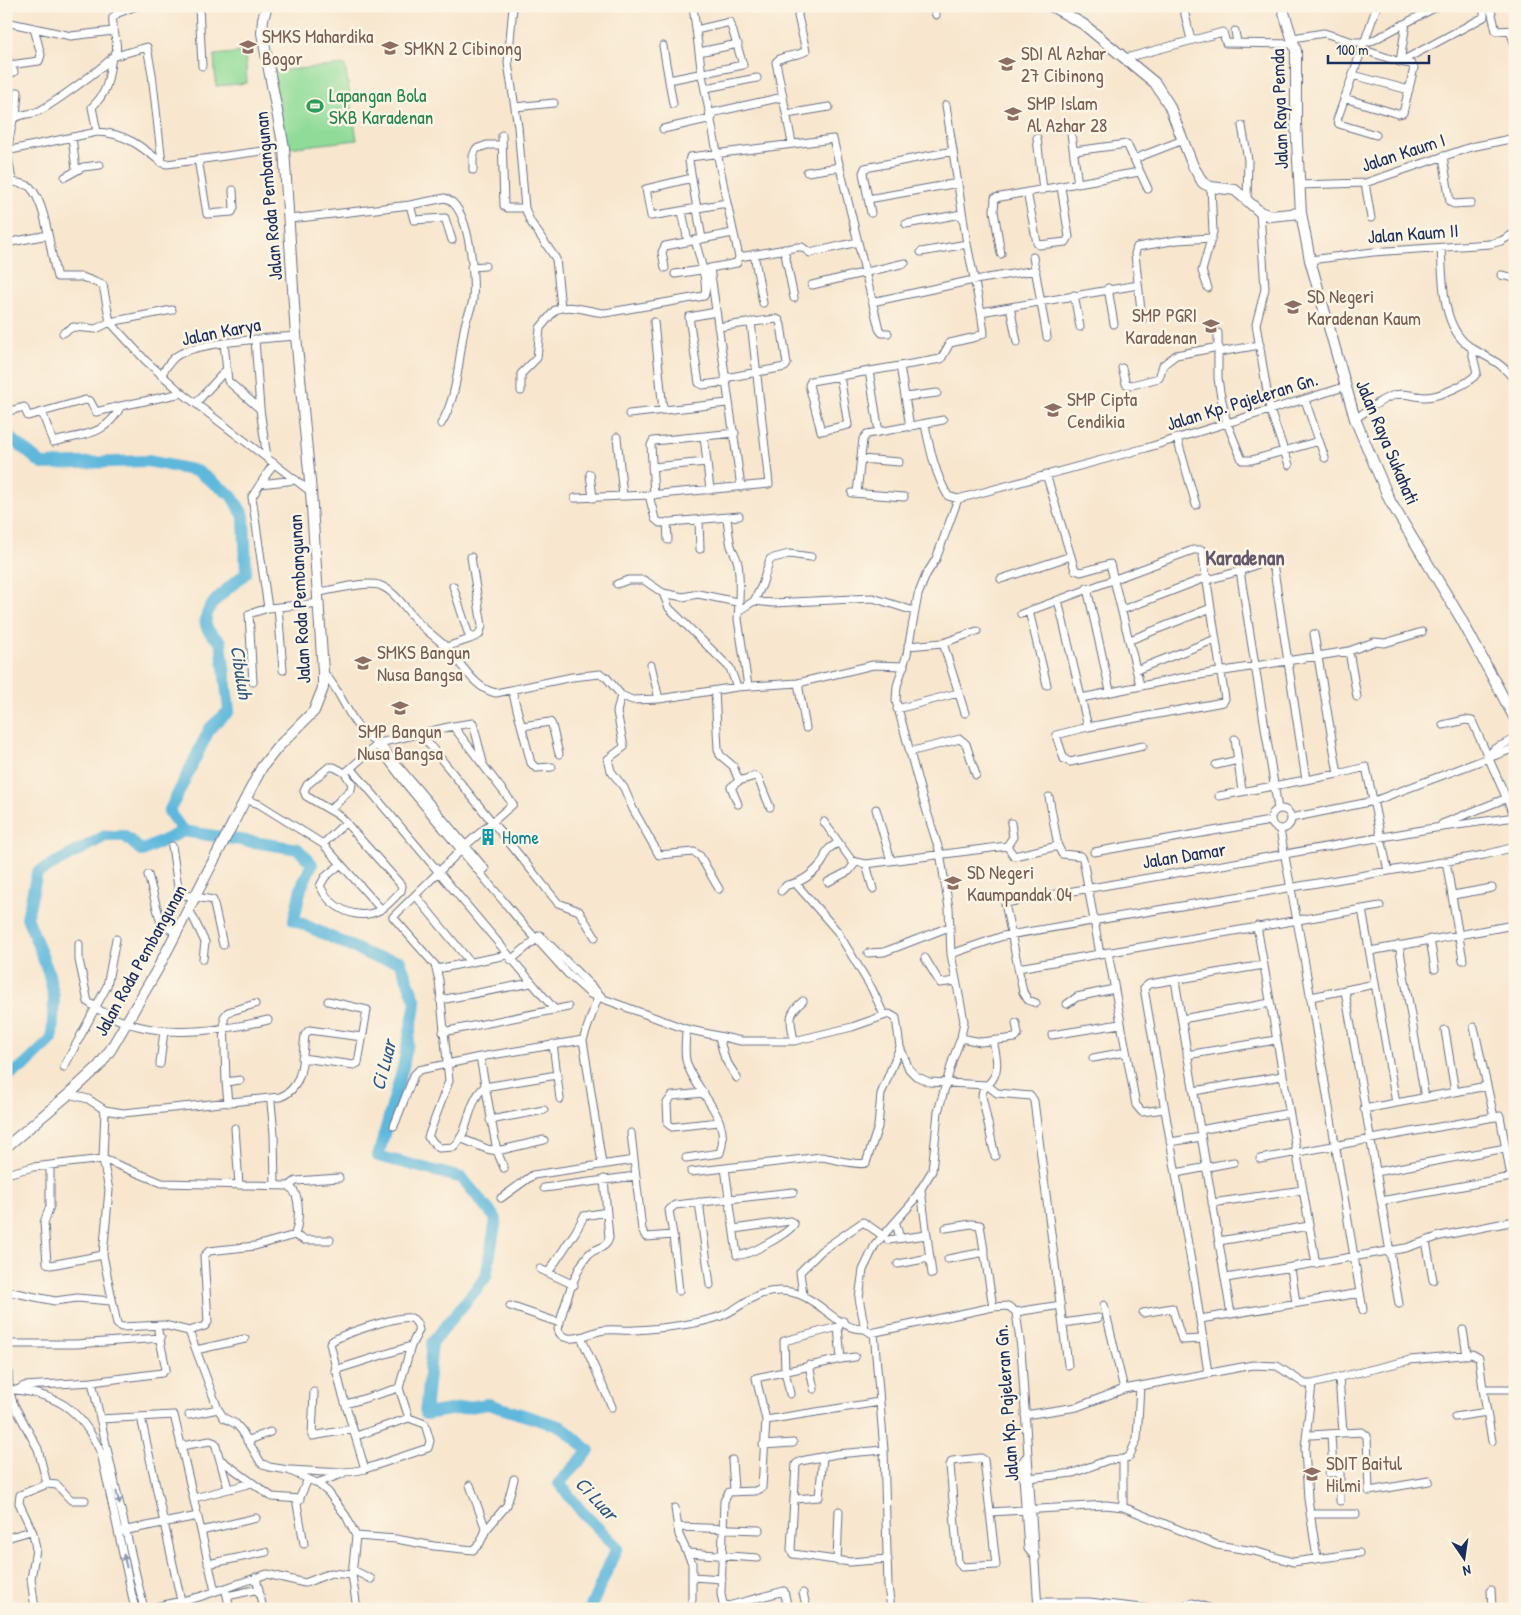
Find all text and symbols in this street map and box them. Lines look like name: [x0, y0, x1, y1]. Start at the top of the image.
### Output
place label: SMKS Mahardika Bogor: [262, 23, 374, 71]
scale bar: [1328, 32, 1430, 64]
place label: SMKN 2 Cibinong: [404, 35, 522, 61]
school or university icon: SMKS Mahardika Bogor: [238, 37, 258, 57]
school or university icon: SMKN 2 Cibinong: [380, 38, 400, 58]
text: 100 m: [1336, 39, 1369, 60]
place label: SDI Al Azhar 27 Cibinong: [1021, 40, 1107, 88]
street label: Jalan Raya Pemda: [1264, 48, 1294, 170]
school or university icon: SDI Al Azhar 27 Cibinong: [997, 54, 1017, 74]
place label: Lapangan Bola SKB Karadenan: [329, 82, 433, 130]
place label: SMP Islam Al Azhar 28: [1027, 90, 1107, 138]
sports icon: Lapangan Bola SKB Karadenan: [305, 96, 325, 116]
school or university icon: SMP Islam Al Azhar 28: [1003, 104, 1023, 124]
street label: Jalan Roda Pembangunan: [248, 110, 288, 282]
street label: Jalan Kaum I: [1358, 126, 1448, 178]
street label: Jalan Kaum II: [1367, 217, 1459, 249]
place label: SD Negeri Karadenan Kaum: [1307, 283, 1421, 331]
school or university icon: SD Negeri Karadenan Kaum: [1283, 297, 1303, 317]
place label: SMP PGRI Karadenan: [1125, 302, 1197, 350]
street label: Jalan Karya: [179, 310, 263, 351]
school or university icon: SMP PGRI Karadenan: [1201, 316, 1221, 336]
street label: Jalan Kp. Pajeleran Gn.: [1163, 366, 1321, 436]
street label: Jalan Raya Sukahati: [1350, 375, 1426, 509]
place label: SMP Cipta Cendikia: [1067, 386, 1138, 434]
school or university icon: SMP Cipta Cendikia: [1043, 400, 1063, 420]
street label: Jalan Roda Pembangunan: [282, 514, 316, 684]
district label: Karadenan: [1205, 543, 1285, 572]
place label: SMKS Bangun Nusa Bangsa: [377, 639, 470, 687]
water label: Cibuluh: [224, 644, 260, 702]
school or university icon: SMKS Bangun Nusa Bangsa: [353, 653, 373, 673]
school or university icon: SMP Bangun Nusa Bangsa: [390, 698, 410, 718]
place label: SMP Bangun Nusa Bangsa: [357, 718, 443, 766]
place label: Home: [502, 824, 539, 850]
building icon: Home: [478, 827, 498, 847]
street label: Jalan Damar: [1140, 835, 1228, 874]
place label: SD Negeri Kaumpandak 04: [967, 859, 1072, 907]
school or university icon: SD Negeri Kaumpandak 04: [943, 873, 963, 893]
street label: Jalan Roda Pembangunan: [88, 880, 192, 1040]
water label: Ci Luar: [364, 1035, 403, 1093]
street label: Jalan Kp. Pajeleran Gn.: [988, 1324, 1024, 1482]
place label: SDIT Baitul Hilmi: [1326, 1450, 1403, 1498]
school or university icon: SDIT Baitul Hilmi: [1302, 1464, 1322, 1484]
water label: Ci Luar: [570, 1470, 626, 1528]
one-way arrow: [115, 1490, 123, 1505]
north arrow: [1438, 1532, 1488, 1582]
one-way arrow: [121, 1553, 129, 1569]
text: N: [1461, 1561, 1473, 1581]

